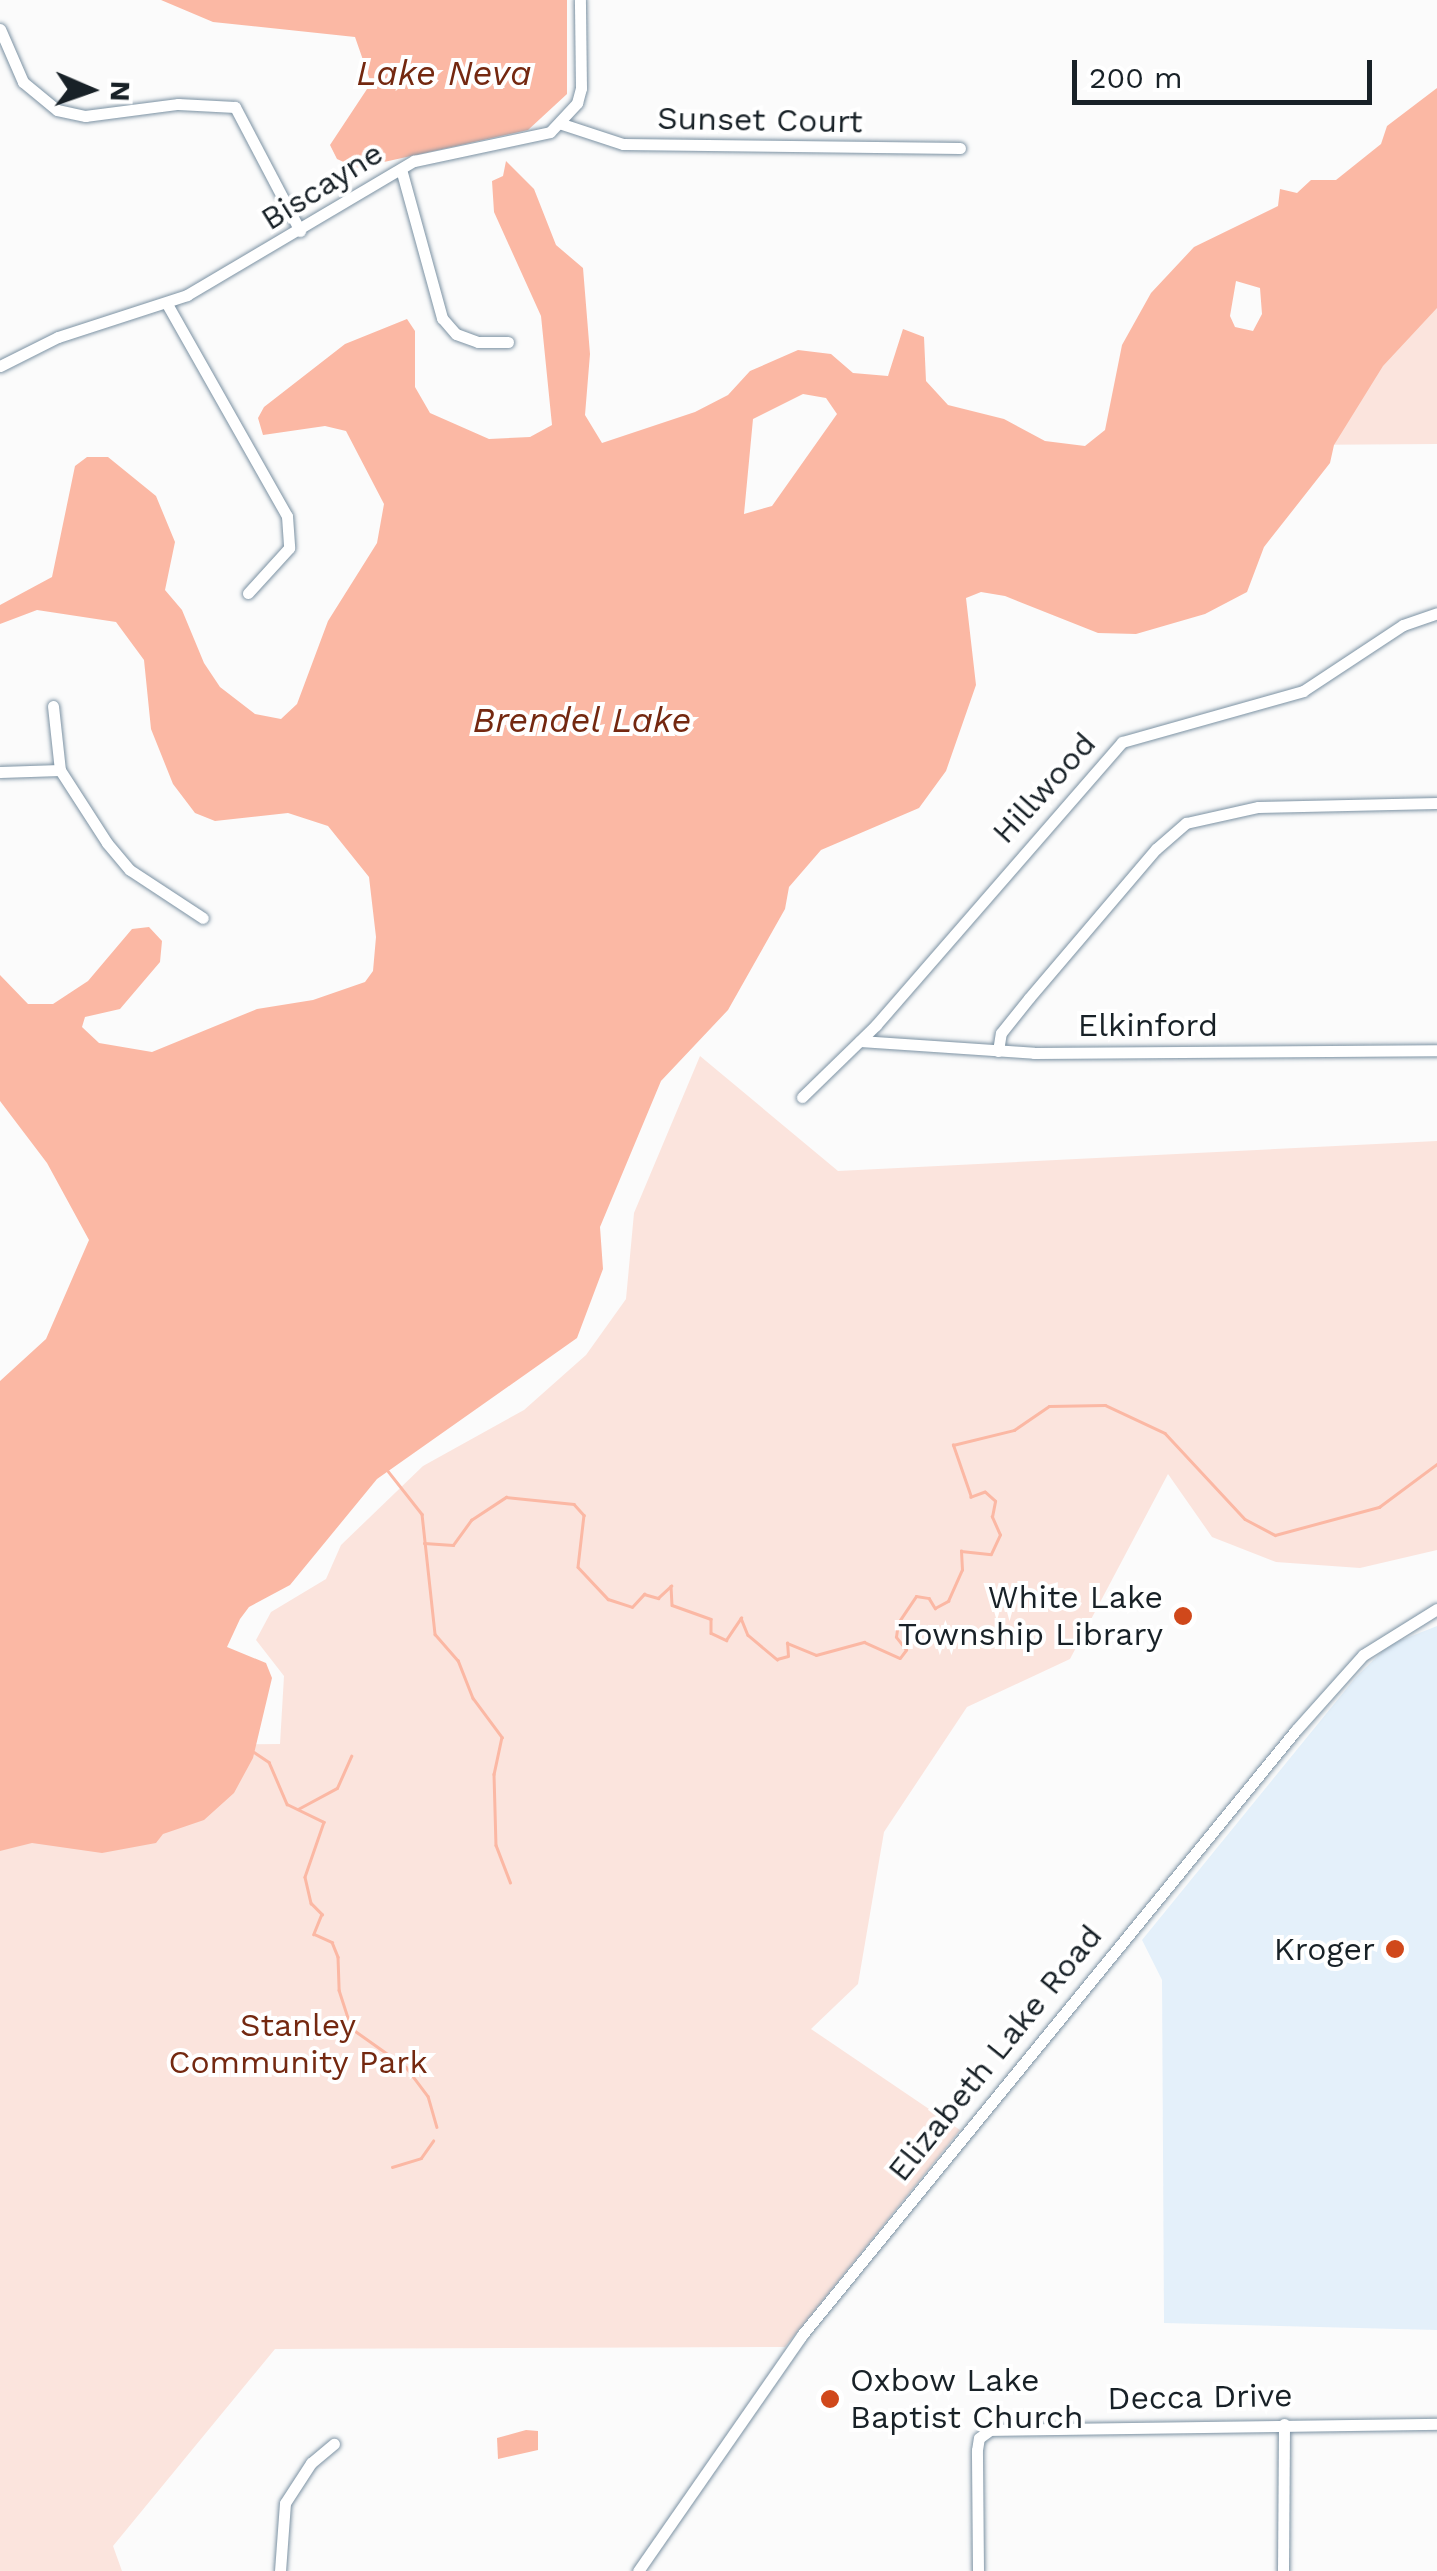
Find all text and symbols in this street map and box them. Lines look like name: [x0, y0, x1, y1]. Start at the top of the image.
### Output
north arrow: [40, 40, 140, 140]
scale bar: [1077, 40, 1377, 102]
water label: Lake Neva: [356, 52, 532, 94]
text: 200 m: [1089, 60, 1183, 95]
text: N: [104, 80, 137, 102]
street label: Sunset Court: [657, 99, 863, 141]
street label: Biscayne: [254, 134, 390, 238]
water label: Brendel Lake: [472, 699, 692, 741]
street label: Hillwood: [984, 725, 1104, 851]
street label: Elkinford: [1078, 1006, 1218, 1044]
place label: White Lake Township Library: [898, 1579, 1163, 1654]
marker: White Lake Township Library: [1172, 1605, 1194, 1627]
street label: Elizabeth Lake Road: [880, 1917, 1110, 2189]
place label: Kroger: [1274, 1930, 1375, 1968]
marker: Kroger: [1384, 1938, 1406, 1960]
park label: Stanley Community Park: [168, 2007, 428, 2082]
place label: Oxbow Lake Baptist Church: [850, 2362, 1084, 2437]
street label: Decca Drive: [1107, 2376, 1293, 2418]
marker: Oxbow Lake Baptist Church: [819, 2388, 841, 2410]

